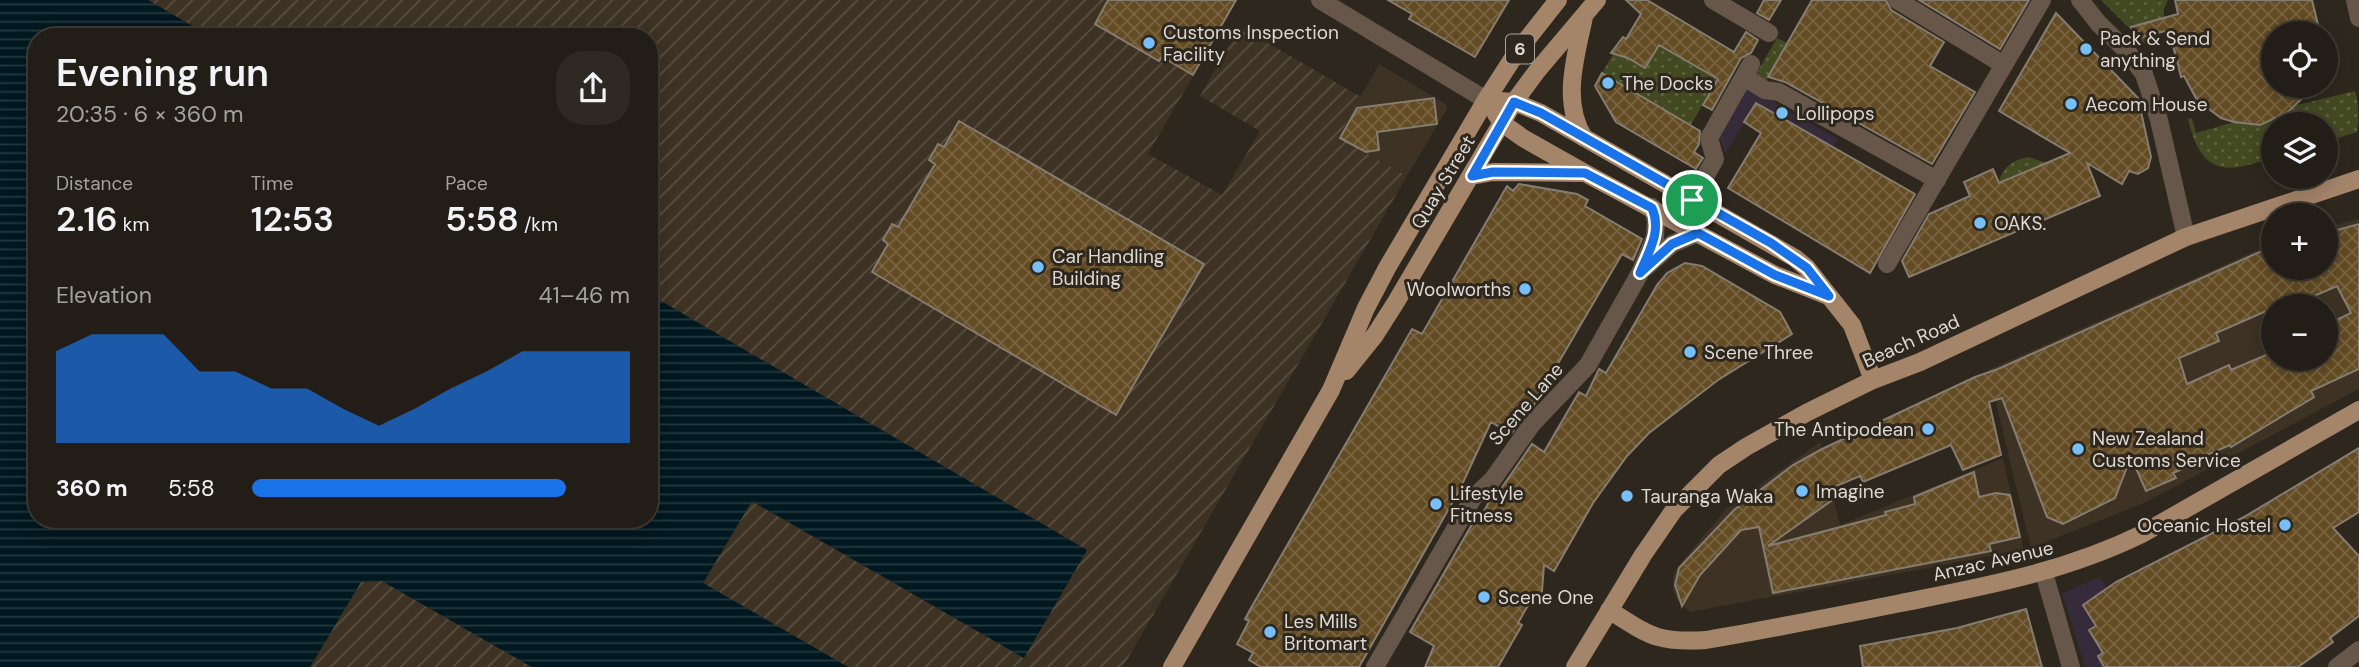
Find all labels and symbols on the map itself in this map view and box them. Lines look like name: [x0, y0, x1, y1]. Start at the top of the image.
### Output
place label: Customs Inspection Facility: [1163, 20, 1339, 67]
place label: Pack & Send anything: [2100, 26, 2210, 73]
road number: 6: [1506, 34, 1534, 64]
marker: Customs Inspection Facility: [1141, 35, 1157, 51]
marker: Pack & Send anything: [2078, 41, 2094, 57]
place label: The Docks: [1622, 71, 1713, 96]
marker: The Docks: [1600, 75, 1616, 91]
place label: Aecom House: [2085, 92, 2207, 117]
marker: Aecom House: [2063, 96, 2079, 112]
place label: Lollipops: [1796, 101, 1875, 126]
marker: Lollipops: [1774, 105, 1790, 121]
street label: Quay Street: [1405, 131, 1481, 233]
pin: [1662, 170, 1722, 230]
place label: OAKS.: [1994, 211, 2046, 236]
marker: OAKS.: [1972, 215, 1988, 231]
place label: Car Handling Building: [1052, 244, 1165, 291]
marker: Car Handling Building: [1030, 259, 1046, 275]
place label: Woolworths: [1406, 277, 1511, 302]
marker: Woolworths: [1517, 281, 1533, 297]
street label: Beach Road: [1859, 308, 1963, 374]
place label: Scene Three: [1704, 340, 1813, 365]
marker: Scene Three: [1682, 344, 1698, 360]
street label: Scene Lane: [1483, 358, 1569, 450]
place label: The Antipodean: [1774, 417, 1914, 442]
marker: The Antipodean: [1920, 421, 1936, 437]
place label: New Zealand Customs Service: [2092, 426, 2241, 473]
marker: New Zealand Customs Service: [2070, 441, 2086, 457]
place label: Imagine: [1816, 479, 1885, 504]
place label: Lifestyle Fitness: [1450, 481, 1524, 528]
marker: Imagine: [1794, 483, 1810, 499]
place label: Tauranga Waka: [1641, 484, 1773, 509]
marker: Tauranga Waka: [1619, 488, 1635, 504]
marker: Lifestyle Fitness: [1428, 496, 1444, 512]
place label: Oceanic Hostel: [2137, 513, 2271, 538]
marker: Oceanic Hostel: [2277, 517, 2293, 533]
street label: Anzac Avenue: [1930, 535, 2056, 587]
place label: Scene One: [1498, 585, 1594, 610]
marker: Scene One: [1476, 589, 1492, 605]
place label: Les Mills Britomart: [1284, 609, 1367, 656]
marker: Les Mills Britomart: [1262, 624, 1278, 640]

